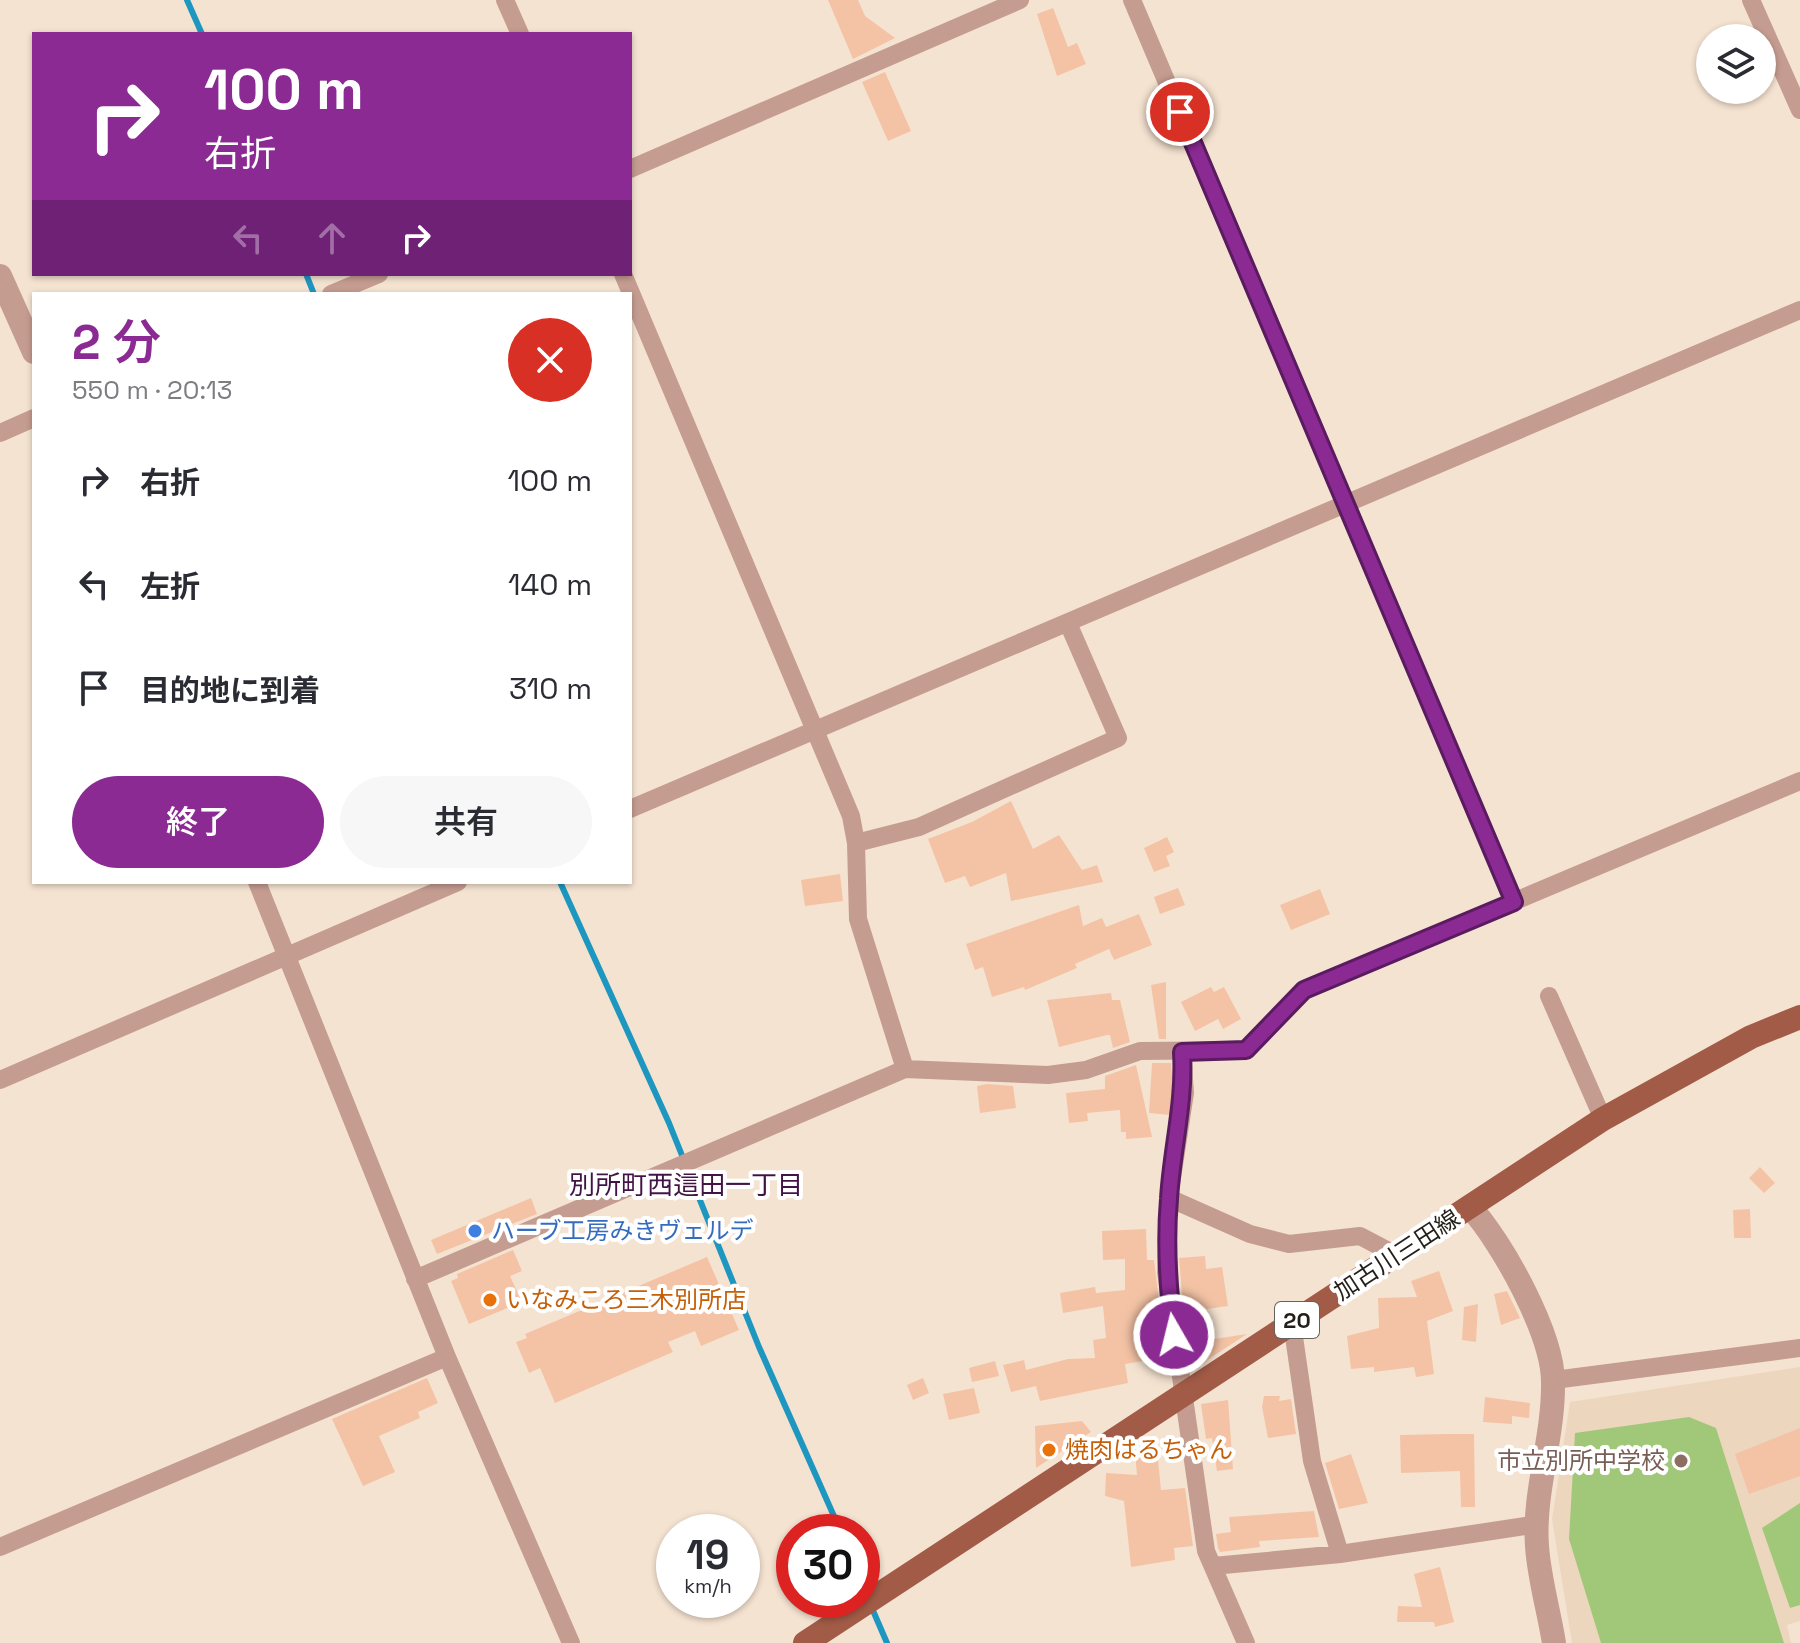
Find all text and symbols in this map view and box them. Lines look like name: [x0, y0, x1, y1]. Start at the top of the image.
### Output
map controls: [1696, 24, 1776, 104]
button: layers: [1696, 24, 1776, 104]
text: 100 m: [204, 54, 364, 125]
icon: right: [72, 64, 176, 168]
pin: [1146, 78, 1214, 146]
icon: arrive: [1158, 90, 1202, 134]
text: 右折: [204, 131, 276, 177]
icon: left: [226, 216, 270, 260]
icon: ahead: [310, 216, 354, 260]
icon: right: [394, 216, 438, 260]
text: 2 分: [72, 312, 161, 373]
button: close: [508, 318, 592, 402]
text: 550 m · 20:13: [72, 373, 233, 407]
icon: right: [72, 458, 116, 502]
text: 100 m: [507, 461, 592, 500]
text: 右折: [140, 463, 200, 502]
icon: left: [72, 562, 116, 606]
text: 140 m: [508, 565, 592, 604]
text: 左折: [140, 567, 200, 606]
icon: arrive: [72, 666, 116, 710]
text: 310 m: [509, 669, 592, 708]
text: 目的地に到着: [140, 671, 320, 710]
button: 終了: [72, 776, 324, 868]
button: 共有: [340, 776, 592, 868]
district label: 別所町西這田一丁目: [569, 1168, 803, 1202]
street label: 加古川三田線: [1328, 1202, 1466, 1307]
place label: ハーブ工房みきヴェルデ: [491, 1215, 754, 1246]
marker: ハーブ工房みきヴェルデ: [466, 1222, 484, 1240]
place label: いなみころ三木別所店: [506, 1284, 746, 1315]
marker: いなみころ三木別所店: [481, 1291, 499, 1309]
position arrow: [1132, 1293, 1216, 1377]
road number: 20: [1275, 1302, 1319, 1338]
place label: 焼肉はるちゃん: [1065, 1434, 1233, 1465]
marker: 焼肉はるちゃん: [1040, 1441, 1058, 1459]
place label: 市立別所中学校: [1497, 1445, 1665, 1476]
marker: 市立別所中学校: [1672, 1452, 1690, 1470]
speed limit sign: 30: [776, 1514, 880, 1618]
text: 19: [687, 1530, 729, 1581]
text: km/h: [684, 1573, 732, 1599]

